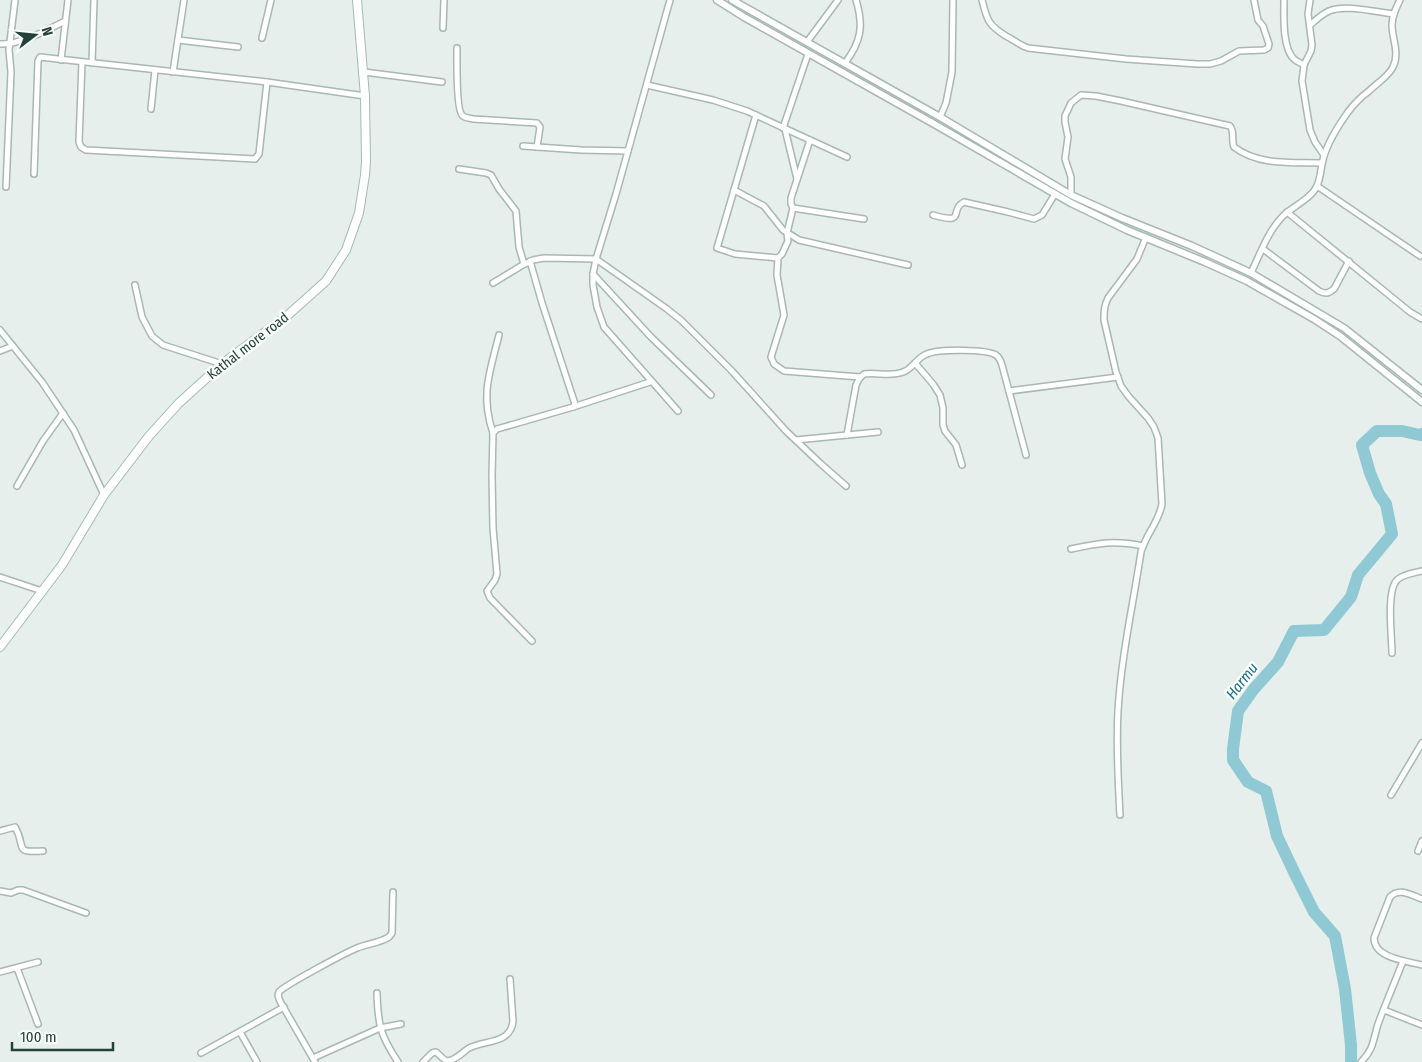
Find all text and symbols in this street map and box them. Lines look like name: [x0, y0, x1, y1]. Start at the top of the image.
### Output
north arrow: [10, 10, 60, 60]
text: N: [38, 25, 56, 38]
street label: Kathal more road: [204, 309, 292, 383]
water label: Harmu: [1222, 659, 1262, 703]
scale bar: [12, 1020, 114, 1052]
text: 100 m: [20, 1028, 57, 1046]

